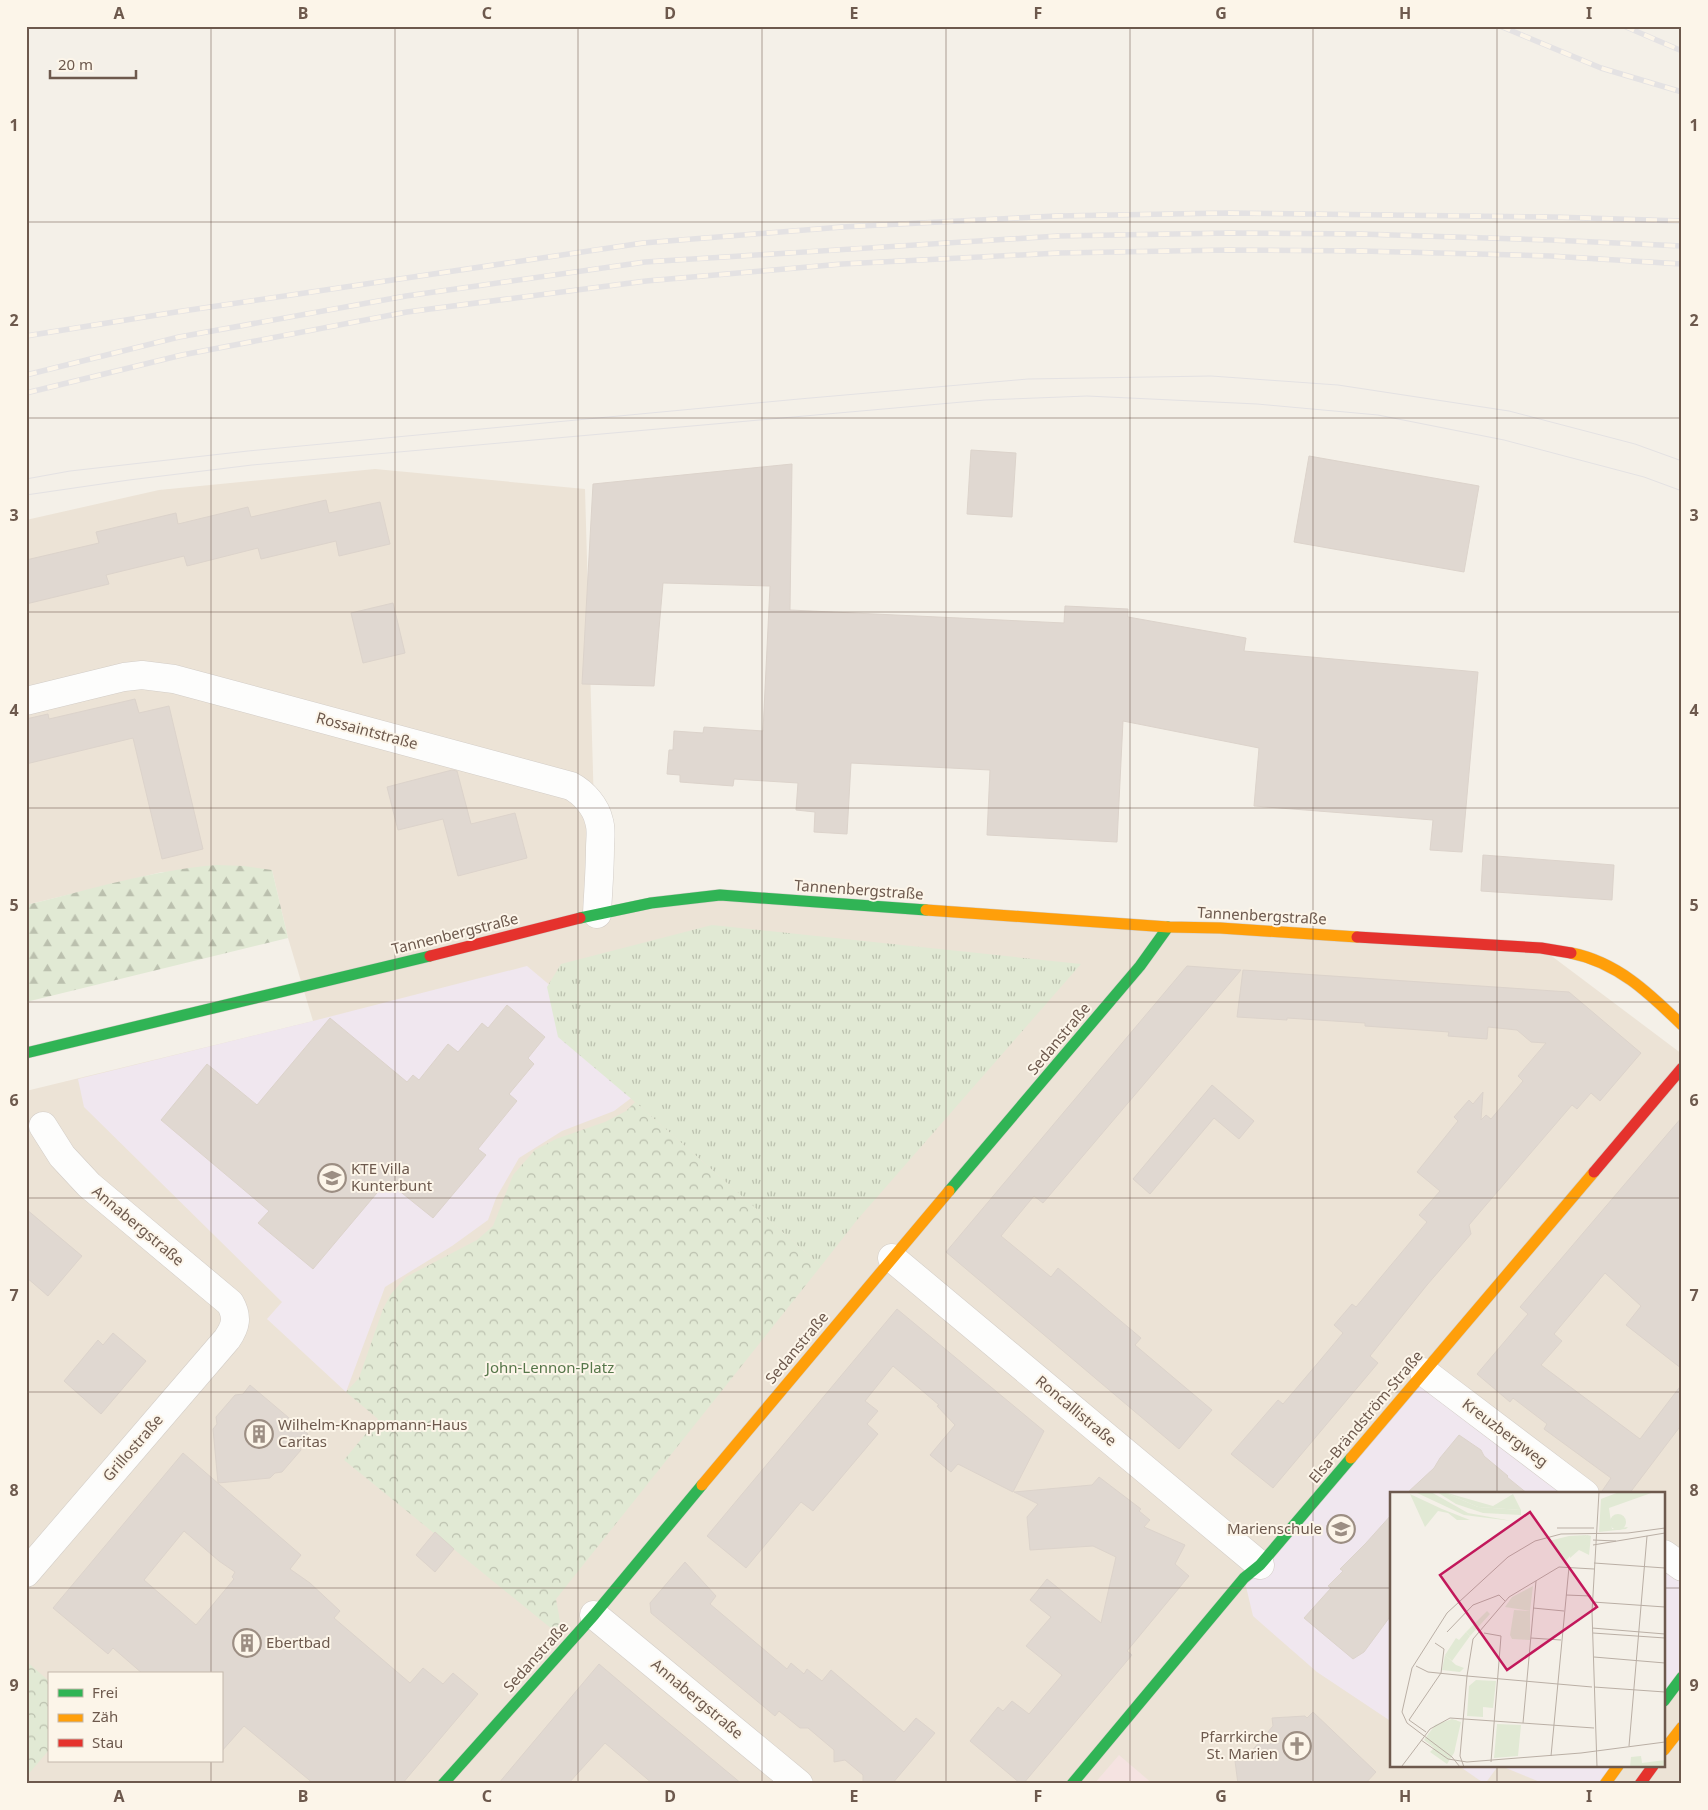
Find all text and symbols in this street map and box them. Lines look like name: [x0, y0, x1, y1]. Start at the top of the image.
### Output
text: A: [113, 2, 125, 24]
text: B: [298, 2, 308, 24]
text: C: [482, 2, 492, 24]
text: D: [664, 2, 676, 24]
text: E: [850, 2, 859, 24]
text: F: [1034, 2, 1042, 24]
text: G: [1215, 2, 1227, 24]
text: H: [1399, 2, 1411, 24]
text: I: [1586, 2, 1592, 24]
scale bar: [50, 48, 136, 80]
text: 20 m: [58, 54, 93, 74]
text: 1: [9, 114, 19, 136]
text: 1: [1689, 114, 1699, 136]
text: 2: [9, 309, 19, 331]
text: 2: [1689, 309, 1699, 331]
text: 3: [9, 504, 19, 526]
text: 3: [1689, 504, 1699, 526]
text: 4: [9, 699, 19, 721]
text: 4: [1689, 699, 1699, 721]
street label: Rossaintstraße: [314, 707, 420, 753]
street label: Tannenbergstraße: [794, 875, 924, 903]
text: 5: [9, 894, 19, 916]
text: 5: [1689, 894, 1699, 916]
street label: Tannenbergstraße: [1197, 902, 1327, 928]
street label: Tannenbergstraße: [389, 908, 520, 958]
street label: Sedanstraße: [1022, 998, 1094, 1079]
text: 6: [9, 1089, 19, 1111]
text: 6: [1689, 1089, 1699, 1111]
place label: KTE Villa Kunterbunt: [351, 1158, 433, 1195]
school or university icon: KTE Villa Kunterbunt: [317, 1163, 347, 1193]
street label: Annabergstraße: [88, 1181, 189, 1270]
text: 7: [9, 1284, 19, 1306]
text: 7: [1689, 1284, 1699, 1306]
street label: Sedanstraße: [760, 1307, 832, 1388]
street label: Elsa-Brändström-Straße: [1304, 1346, 1427, 1487]
park label: John-Lennon-Platz: [484, 1357, 614, 1377]
street label: Roncallistraße: [1032, 1371, 1121, 1450]
street label: Kreuzbergweg: [1459, 1393, 1553, 1471]
street label: Grillostraße: [98, 1410, 167, 1485]
place label: Wilhelm-Knappmann-Haus Caritas: [278, 1414, 467, 1451]
building icon: Wilhelm-Knappmann-Haus Caritas: [244, 1419, 274, 1449]
text: 8: [9, 1479, 19, 1501]
text: 8: [1689, 1479, 1699, 1501]
inset map: [1390, 1492, 1666, 1768]
school or university icon: Marienschule: [1326, 1514, 1356, 1544]
place label: Marienschule: [1227, 1518, 1322, 1538]
street label: Sedanstraße: [498, 1617, 572, 1696]
building icon: Ebertbad: [232, 1628, 262, 1658]
place label: Ebertbad: [266, 1632, 331, 1652]
street label: Annabergstraße: [647, 1654, 748, 1743]
legend: [48, 1672, 222, 1762]
text: 9: [9, 1674, 19, 1696]
text: 9: [1689, 1674, 1699, 1696]
text: Frei: [92, 1682, 118, 1702]
text: Zäh: [92, 1706, 118, 1726]
place label: Pfarrkirche St. Marien: [1200, 1726, 1278, 1763]
church icon: Pfarrkirche St. Marien: [1282, 1731, 1312, 1761]
text: Stau: [92, 1732, 123, 1752]
text: A: [113, 1785, 125, 1807]
text: B: [298, 1785, 308, 1807]
text: C: [482, 1785, 492, 1807]
text: D: [664, 1785, 676, 1807]
text: E: [850, 1785, 859, 1807]
text: F: [1034, 1785, 1042, 1807]
text: G: [1215, 1785, 1227, 1807]
text: H: [1399, 1785, 1411, 1807]
text: I: [1586, 1785, 1592, 1807]

